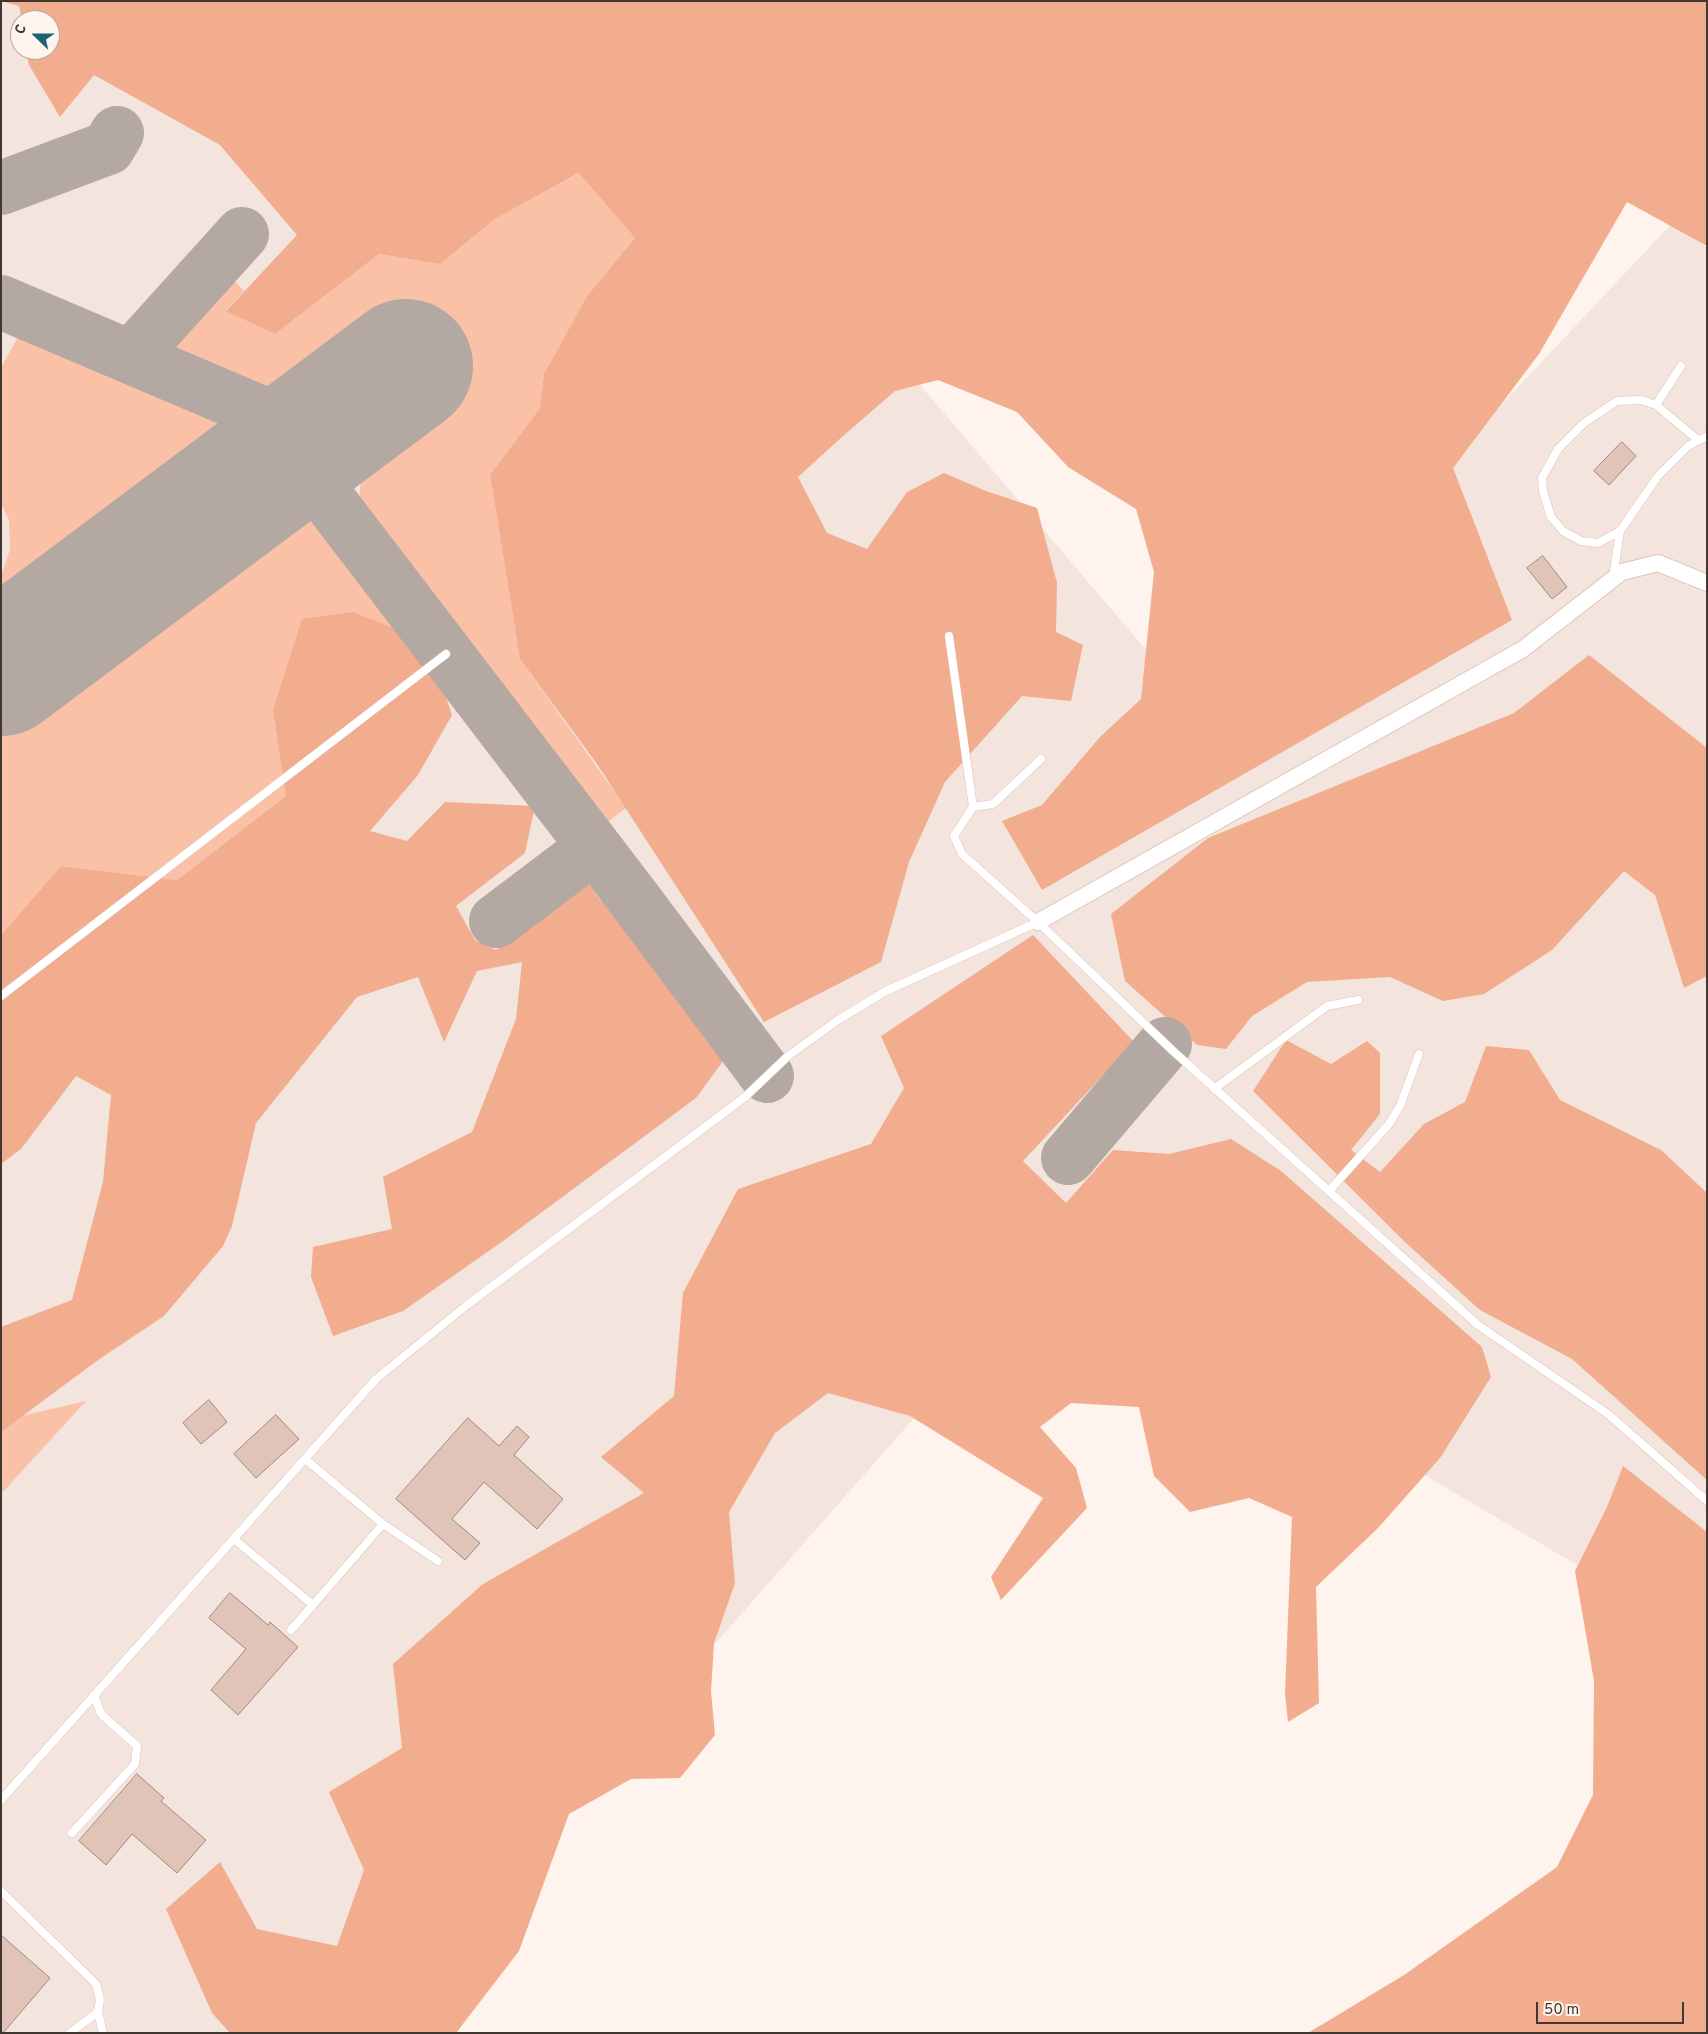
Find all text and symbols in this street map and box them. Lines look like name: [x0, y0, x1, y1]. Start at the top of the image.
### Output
north arrow: [10, 10, 60, 60]
text: С: [12, 22, 31, 37]
scale bar: [1538, 1992, 1686, 2024]
text: 50 m: [1544, 2001, 1579, 2020]

